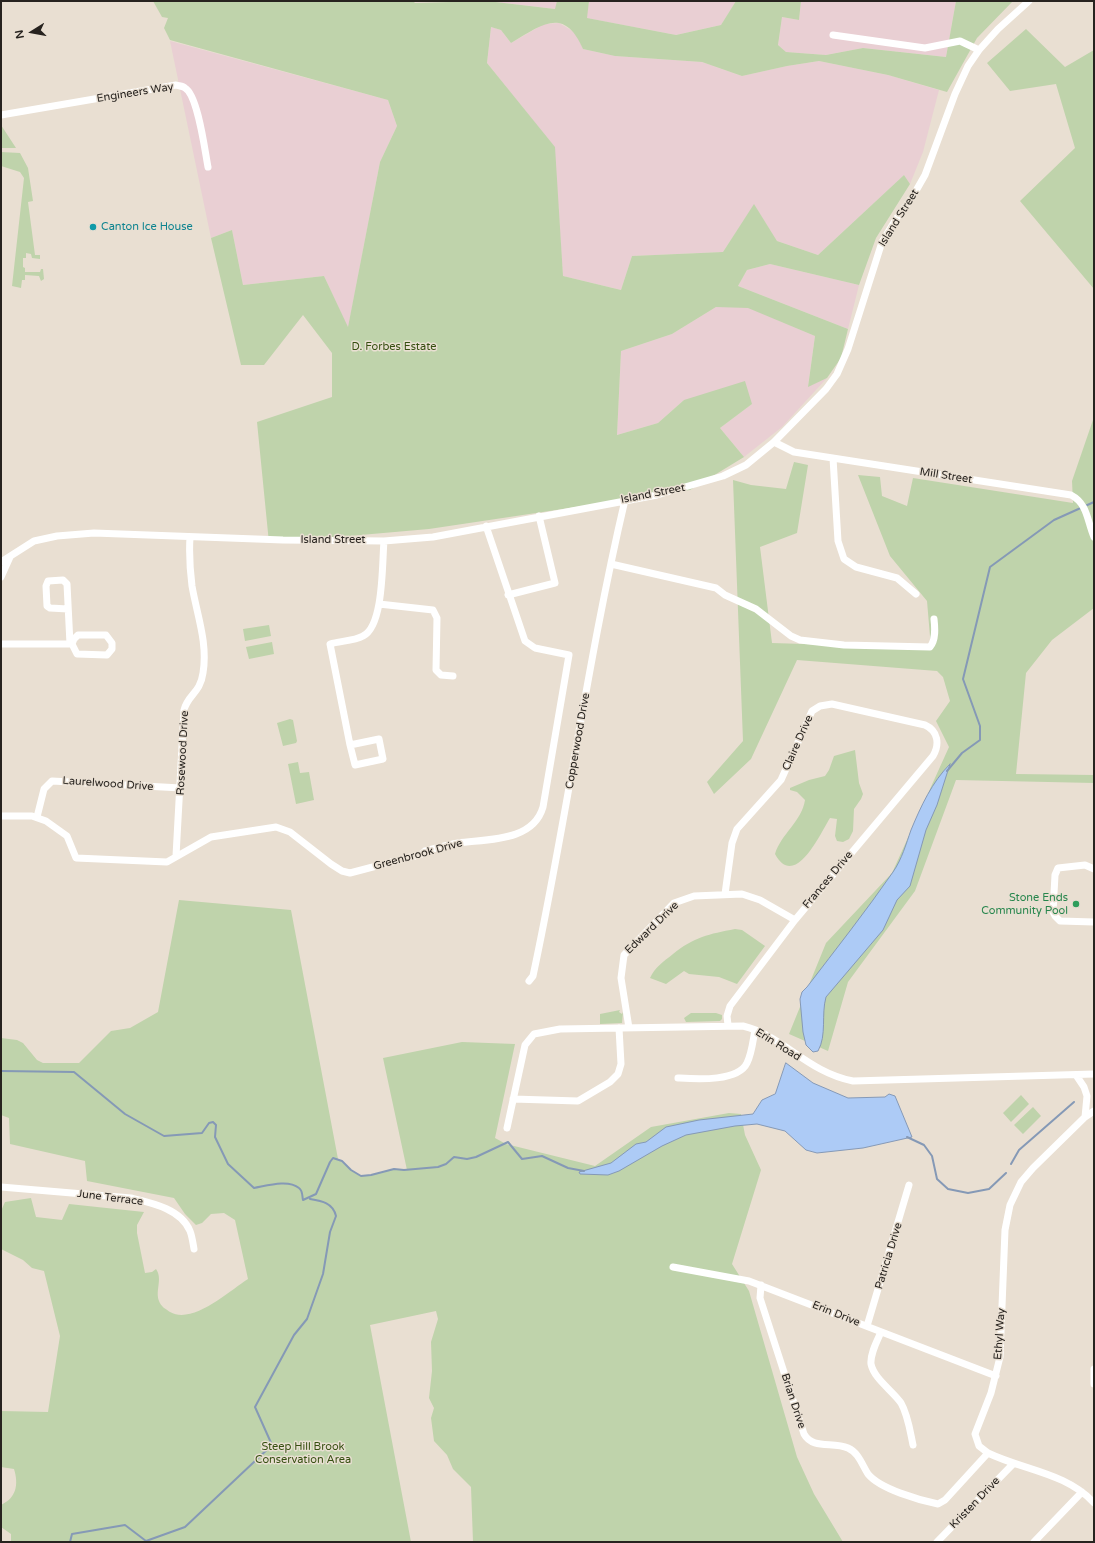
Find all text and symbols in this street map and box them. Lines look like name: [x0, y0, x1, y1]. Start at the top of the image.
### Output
north arrow: [12, 12, 52, 52]
text: N: [13, 29, 27, 40]
street label: Engineers Way: [96, 80, 174, 106]
street label: Island Street: [876, 187, 922, 249]
place label: Canton Ice House: [101, 220, 193, 234]
marker: Canton Ice House: [88, 222, 98, 232]
park label: D. Forbes Estate: [352, 340, 436, 354]
street label: Mill Street: [919, 465, 973, 487]
street label: Island Street: [620, 481, 686, 507]
street label: Island Street: [300, 533, 366, 547]
street label: Copperwood Drive: [563, 692, 593, 790]
street label: Rosewood Drive: [174, 710, 192, 796]
street label: Claire Drive: [780, 713, 816, 773]
street label: Laurelwood Drive: [62, 774, 154, 794]
street label: Greenbrook Drive: [372, 837, 464, 873]
street label: Frances Drive: [800, 849, 856, 911]
place label: Stone Ends Community Pool: [981, 891, 1068, 917]
street label: Edward Drive: [622, 899, 682, 957]
marker: Stone Ends Community Pool: [1071, 899, 1081, 909]
street label: Erin Road: [753, 1026, 803, 1064]
street label: June Terrace: [76, 1187, 144, 1209]
street label: Patricia Drive: [873, 1221, 905, 1291]
street label: Erin Drive: [810, 1298, 862, 1330]
street label: Ethyl Way: [992, 1308, 1008, 1360]
street label: Brian Drive: [778, 1372, 808, 1430]
park label: Steep Hill Brook Conservation Area: [255, 1440, 351, 1466]
street label: Kristen Drive: [947, 1474, 1003, 1532]

